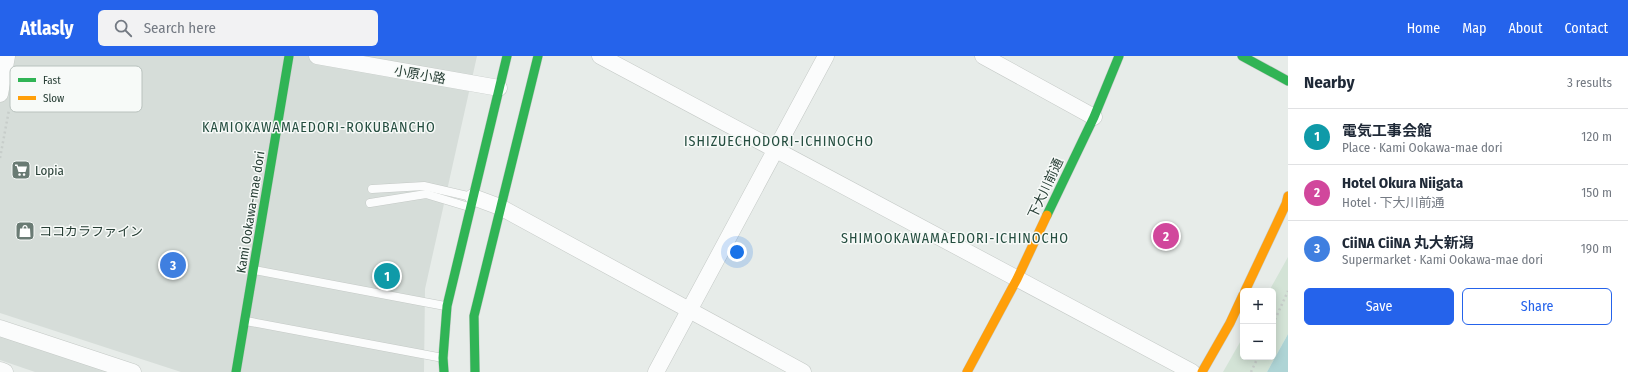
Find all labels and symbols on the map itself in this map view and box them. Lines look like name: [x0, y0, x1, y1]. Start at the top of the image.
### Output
street label: 小原小路: [393, 63, 447, 86]
legend: [10, 66, 142, 112]
text: Fast: [43, 74, 61, 87]
text: Slow: [43, 92, 64, 105]
district label: KAMIOKAWAMAEDORI-ROKUBANCHO: [202, 119, 436, 136]
district label: ISHIZUECHODORI-ICHINOCHO: [684, 133, 874, 150]
street label: Kami Ookawa-mae dori: [233, 150, 268, 274]
street label: 下大川前通: [1025, 156, 1066, 221]
supermarket icon: Lopia: [10, 159, 32, 181]
place label: Lopia: [35, 163, 64, 178]
shop icon: ココカラファイン: [14, 220, 36, 242]
pin: 2: [1153, 221, 1179, 251]
place label: ココカラファイン: [39, 224, 143, 239]
district label: SHIMOOKAWAMAEDORI-ICHINOCHO: [841, 230, 1069, 247]
your location: [727, 242, 747, 262]
pin: 3: [160, 250, 186, 280]
pin: 1: [374, 261, 400, 291]

